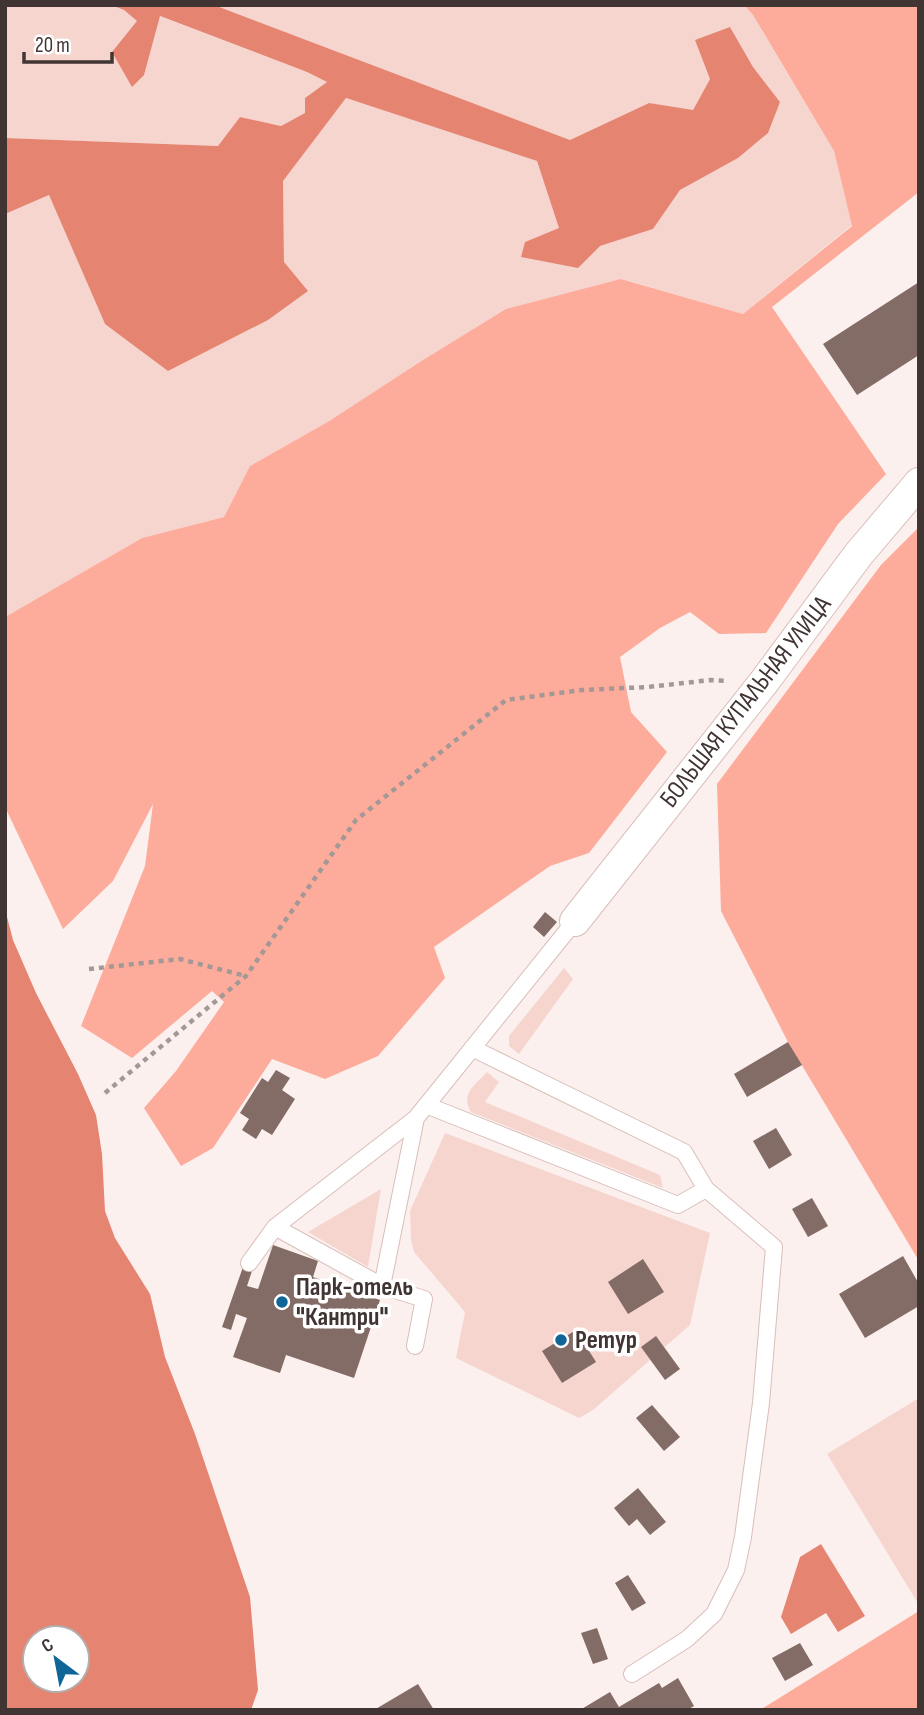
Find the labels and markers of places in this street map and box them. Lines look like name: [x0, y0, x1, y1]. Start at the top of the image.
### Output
place label: Парк-отель "Кантри": [296, 1272, 413, 1333]
marker: Парк-отель "Кантри": [274, 1294, 290, 1310]
place label: Ретур: [575, 1325, 637, 1356]
marker: Ретур: [553, 1332, 569, 1348]

